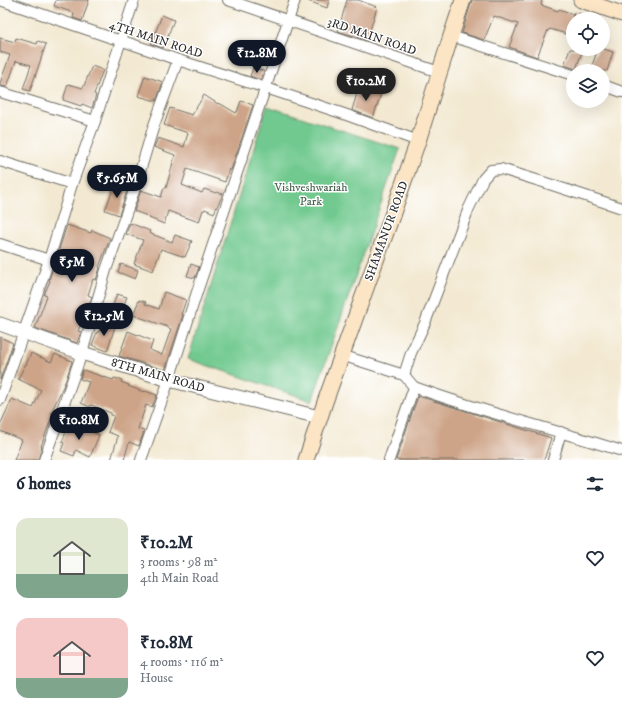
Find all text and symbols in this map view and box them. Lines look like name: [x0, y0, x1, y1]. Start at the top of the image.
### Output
map controls: [566, 12, 610, 108]
button: locate: [566, 12, 610, 56]
street label: 3RD MAIN ROAD: [326, 14, 418, 59]
street label: 4TH MAIN ROAD: [107, 17, 205, 62]
pin: ₹12.8M: [224, 40, 290, 74]
text: ₹12.8M: [237, 45, 277, 61]
button: layers: [566, 64, 610, 108]
pin: ₹10.2M: [333, 68, 399, 102]
text: ₹10.2M: [346, 73, 386, 89]
pin: ₹5.65M: [84, 165, 150, 199]
text: ₹5.65M: [96, 170, 138, 186]
street label: SHAMANUR ROAD: [361, 179, 412, 283]
park label: Vishveshwariah Park: [274, 180, 348, 209]
pin: ₹5M: [53, 249, 91, 283]
text: ₹5M: [59, 254, 85, 270]
pin: ₹12.5M: [71, 303, 137, 337]
text: ₹12.5M: [84, 308, 124, 324]
street label: 8TH MAIN ROAD: [109, 355, 206, 396]
pin: ₹10.8M: [46, 407, 112, 441]
text: ₹10.8M: [59, 412, 99, 428]
text: 6 homes: [16, 473, 71, 495]
icon: filters: [584, 473, 606, 495]
text: ₹10.2M: [140, 532, 193, 554]
icon: home: [48, 534, 96, 582]
icon: heart: [584, 547, 606, 569]
text: 3 rooms · 98 m²: [140, 554, 217, 570]
text: 4th Main Road: [140, 570, 219, 586]
text: ₹10.8M: [140, 632, 193, 654]
icon: home: [48, 634, 96, 682]
icon: heart: [584, 647, 606, 669]
text: 4 rooms · 116 m²: [140, 654, 223, 670]
text: House: [140, 670, 173, 686]

